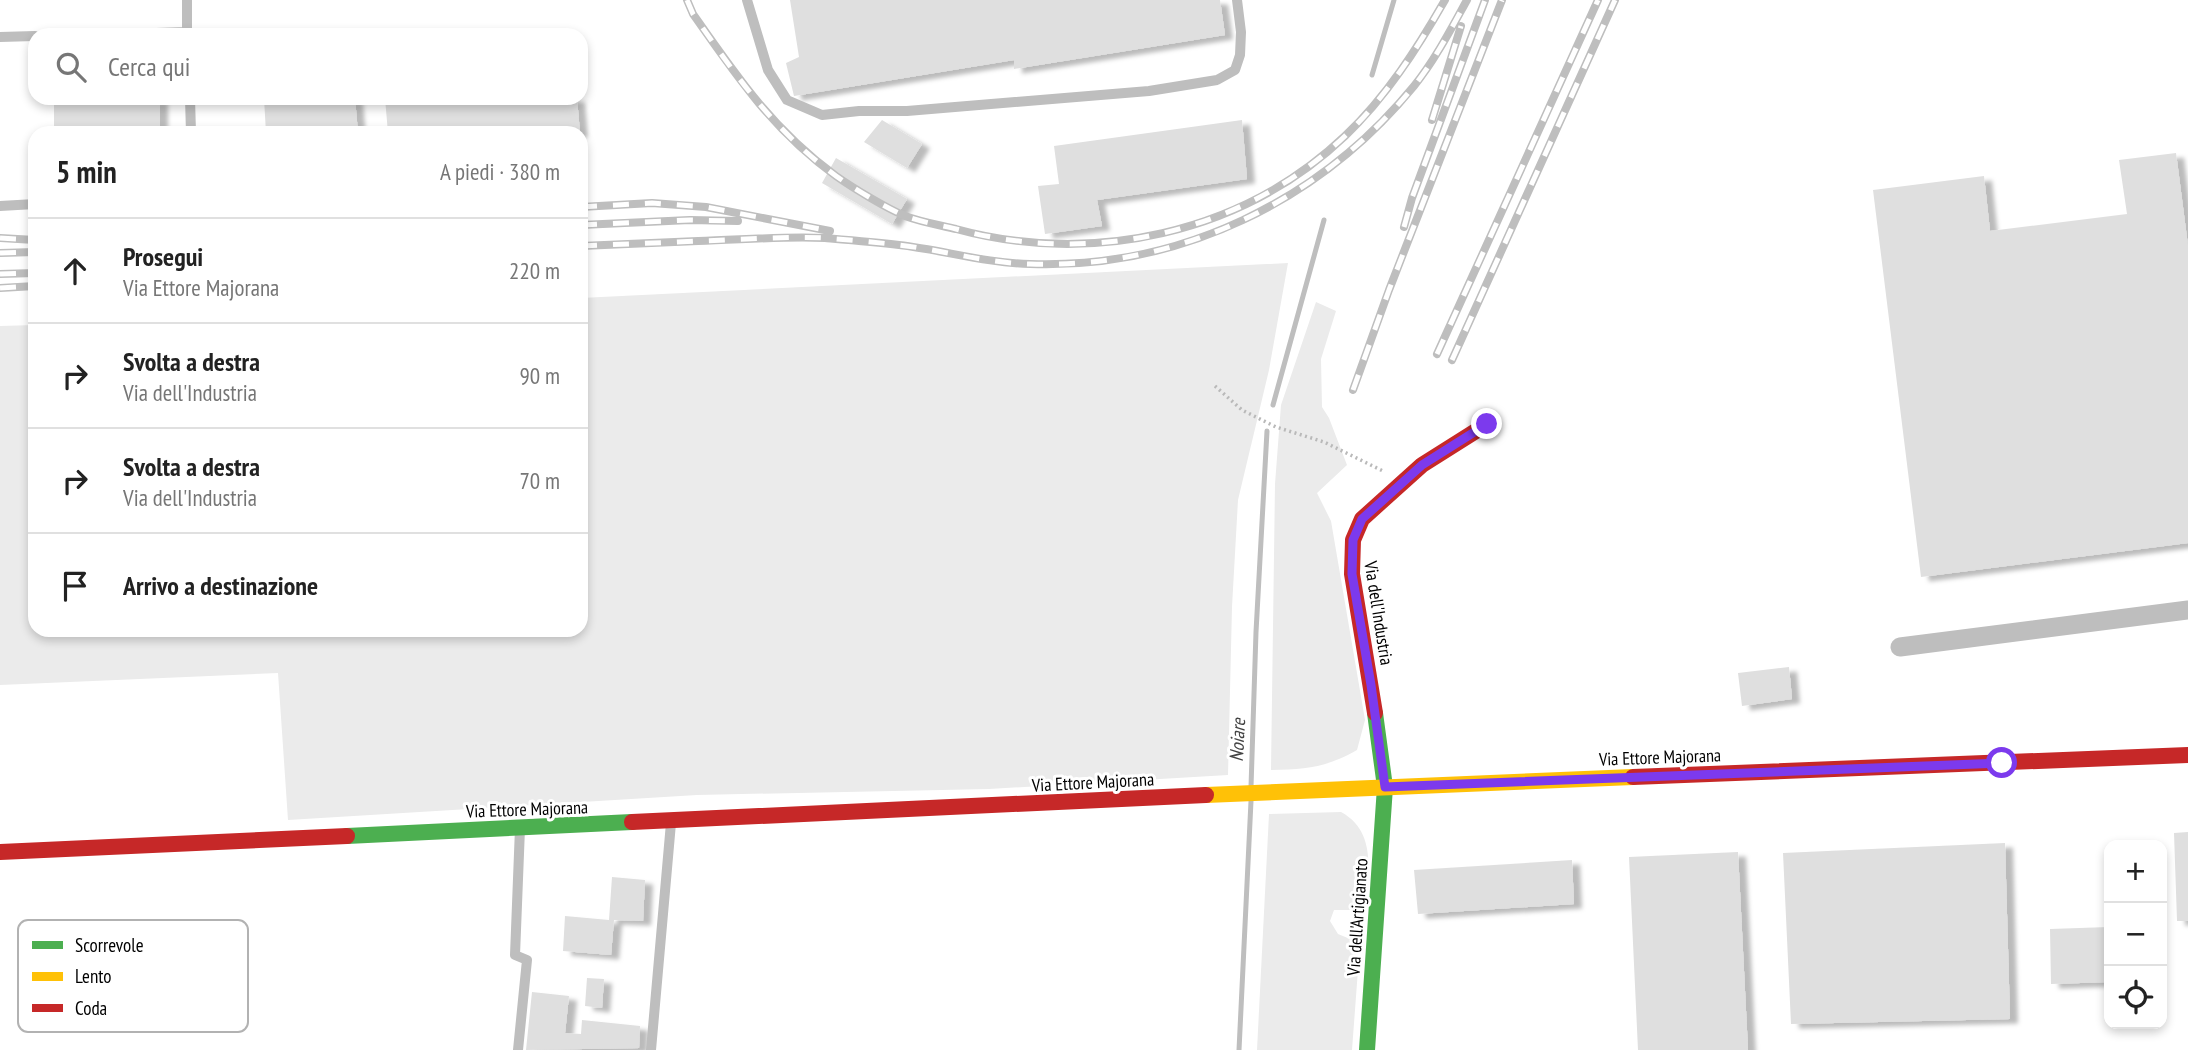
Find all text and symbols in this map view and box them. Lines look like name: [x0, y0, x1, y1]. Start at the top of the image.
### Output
search box: [28, 28, 588, 105]
icon: search: [52, 48, 90, 86]
text: Cerca qui: [108, 50, 190, 83]
text: 5 min: [56, 152, 117, 191]
text: A piedi · 380 m: [440, 157, 560, 186]
text: Prosegui: [123, 240, 203, 273]
icon: ahead: [56, 252, 94, 290]
text: 220 m: [509, 256, 560, 285]
text: Via Ettore Majorana: [123, 273, 279, 302]
text: Svolta a destra: [123, 345, 260, 378]
icon: right: [56, 357, 94, 395]
text: 90 m: [519, 361, 560, 390]
text: Via dell'Industria: [123, 378, 257, 407]
route end: [1471, 408, 1502, 439]
text: Svolta a destra: [123, 450, 260, 483]
icon: right: [56, 462, 94, 500]
text: 70 m: [519, 466, 560, 495]
text: Via dell'Industria: [123, 483, 257, 512]
street label: Via dell'Industria: [1359, 558, 1399, 667]
icon: arrive: [56, 567, 94, 605]
text: Arrivo a destinazione: [123, 569, 318, 602]
water label: Noiare: [1224, 717, 1250, 762]
street label: Via Ettore Majorana: [1598, 743, 1721, 771]
route start: [1986, 747, 2017, 778]
street label: Via Ettore Majorana: [1030, 767, 1155, 797]
street label: Via Ettore Majorana: [465, 795, 588, 823]
map controls: [2104, 840, 2167, 1029]
button: +: [2104, 840, 2167, 903]
street label: Via dell'Artigianato: [1341, 857, 1373, 977]
button: −: [2104, 903, 2167, 966]
legend: [18, 920, 248, 1032]
text: Scorrevole: [75, 933, 144, 957]
text: Lento: [75, 964, 112, 988]
button: locate: [2104, 966, 2167, 1029]
text: Coda: [75, 996, 107, 1020]

